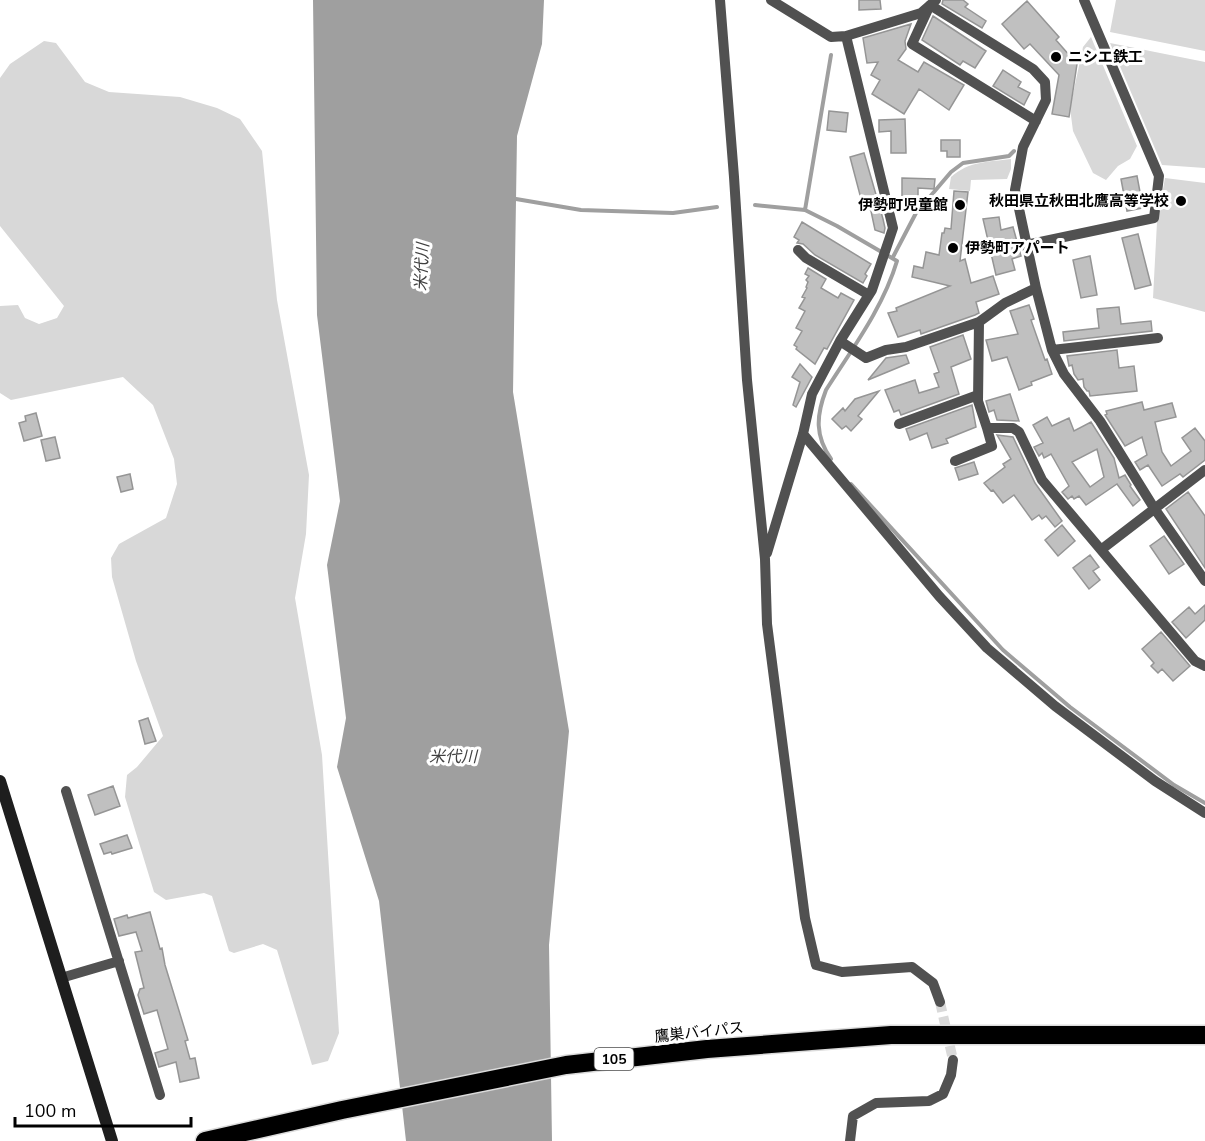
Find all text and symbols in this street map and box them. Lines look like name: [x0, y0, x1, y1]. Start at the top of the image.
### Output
place label: ニシエ鉄工: [1068, 47, 1143, 67]
marker: ニシエ鉄工: [1049, 50, 1063, 64]
place label: 秋田県立秋田北鷹高等学校: [989, 191, 1169, 211]
marker: 秋田県立秋田北鷹高等学校: [1174, 194, 1188, 208]
place label: 伊勢町児童館: [858, 195, 948, 215]
marker: 伊勢町児童館: [953, 198, 967, 212]
place label: 伊勢町アパート: [965, 238, 1070, 258]
water label: 米代川: [410, 240, 434, 292]
marker: 伊勢町アパート: [946, 241, 960, 255]
water label: 米代川: [429, 746, 479, 768]
street label: 鷹巣バイパス: [653, 1017, 745, 1047]
road number: 105: [594, 1048, 634, 1070]
scale bar: [15, 1090, 190, 1128]
text: 100 m: [24, 1099, 76, 1123]

